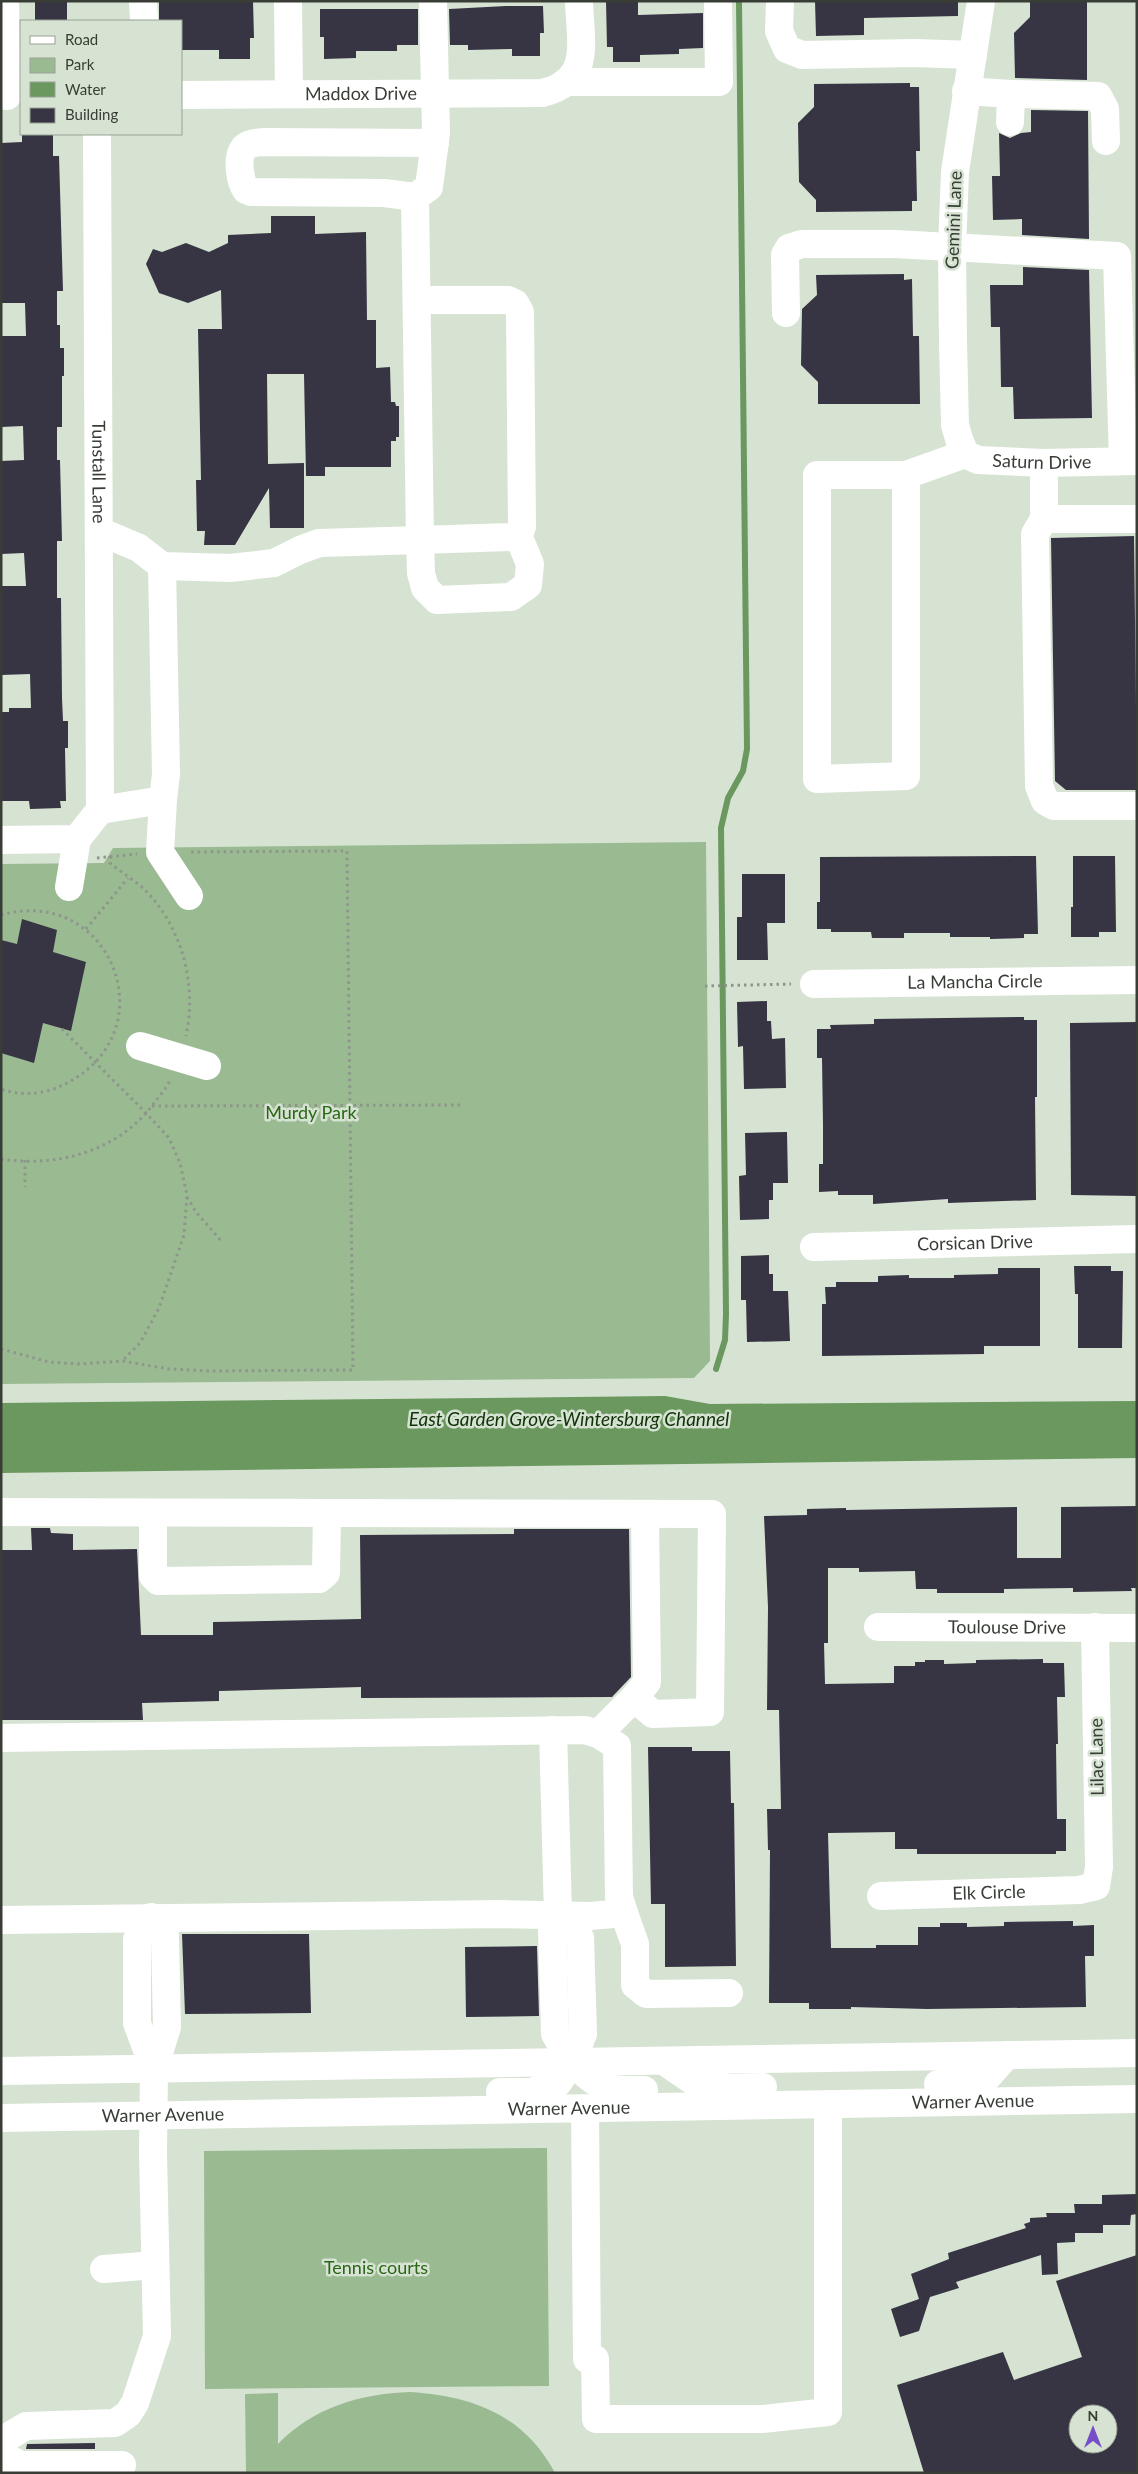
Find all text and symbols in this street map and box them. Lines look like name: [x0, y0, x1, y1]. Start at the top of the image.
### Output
legend: [20, 20, 182, 135]
text: Road: [65, 30, 98, 48]
text: Park: [65, 55, 95, 73]
text: Water: [65, 80, 106, 98]
street label: Maddox Drive: [305, 82, 417, 104]
text: Building: [65, 105, 118, 123]
street label: Gemini Lane: [940, 170, 966, 270]
street label: Tunstall Lane: [88, 420, 111, 524]
street label: Saturn Drive: [992, 449, 1092, 473]
street label: La Mancha Circle: [907, 969, 1043, 993]
park label: Murdy Park: [265, 1101, 358, 1123]
street label: Corsican Drive: [917, 1230, 1033, 1254]
water label: East Garden Grove-Wintersburg Channel: [409, 1407, 729, 1430]
street label: Toulouse Drive: [948, 1615, 1066, 1638]
street label: Lilac Lane: [1084, 1718, 1108, 1796]
street label: Elk Circle: [952, 1880, 1026, 1904]
street label: Warner Avenue: [911, 2089, 1034, 2113]
street label: Warner Avenue: [507, 2095, 630, 2120]
street label: Warner Avenue: [102, 2102, 224, 2126]
park label: Tennis courts: [324, 2256, 428, 2278]
north arrow: [1068, 2404, 1118, 2454]
text: N: [1088, 2407, 1098, 2424]

